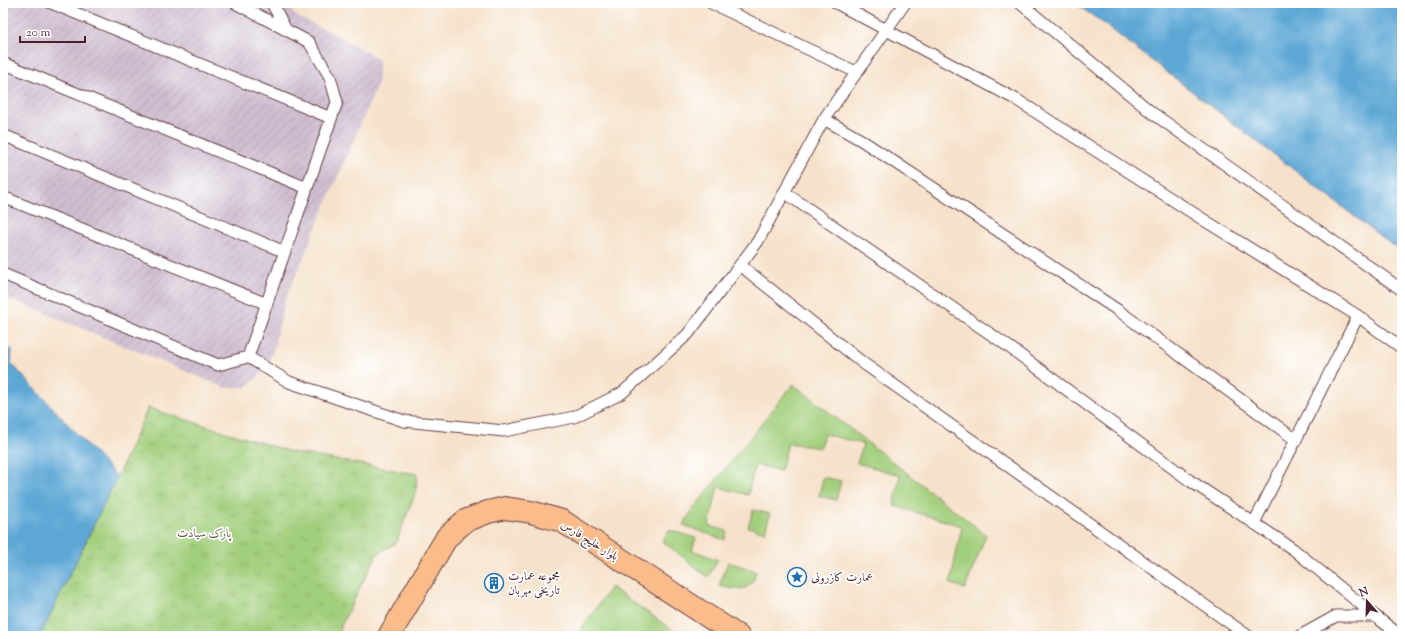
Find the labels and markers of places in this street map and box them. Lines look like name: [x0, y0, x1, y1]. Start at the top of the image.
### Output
place icon: عمارت کازرونی: [786, 566, 808, 588]
place label: مجموعه عمارت تاریخی مهربان: [508, 568, 560, 600]
place label: عمارت کازرونی: [811, 569, 873, 587]
building icon: مجموعه عمارت تاریخی مهربان: [483, 572, 505, 594]

